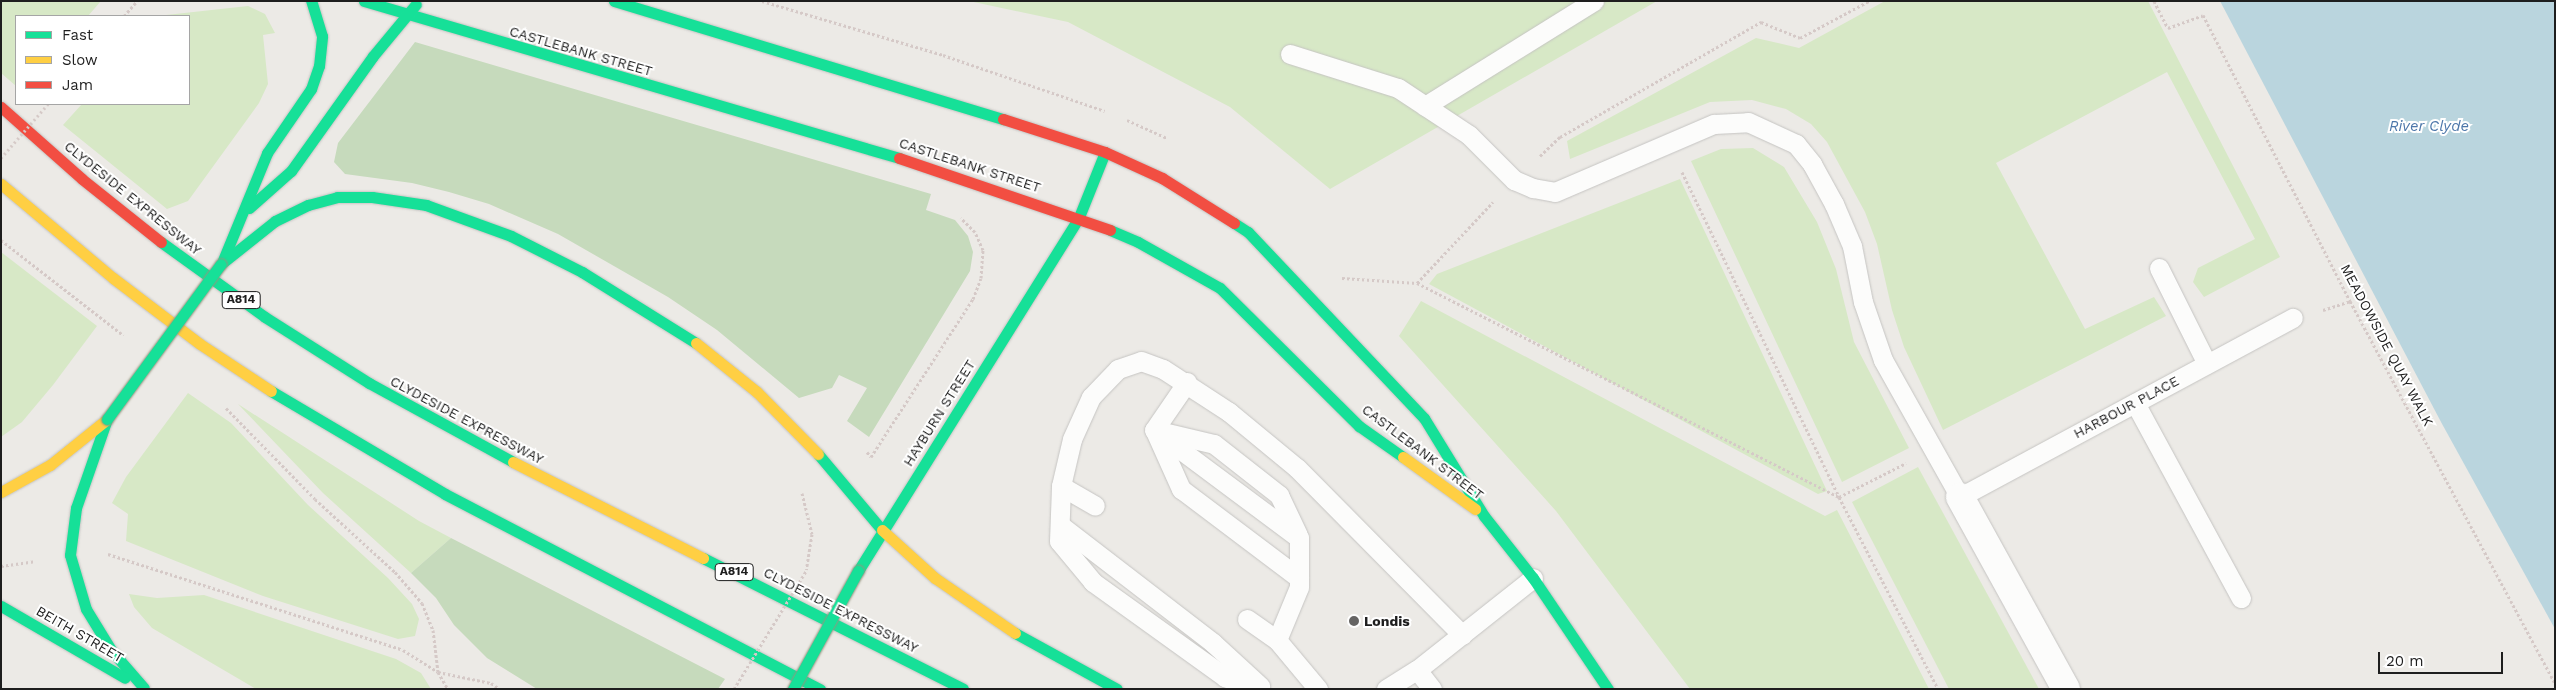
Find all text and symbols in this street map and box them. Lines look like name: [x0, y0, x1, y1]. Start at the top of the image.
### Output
legend: [15, 15, 190, 105]
street label: CASTLEBANK STREET: [507, 23, 655, 79]
text: Fast: [62, 26, 93, 44]
text: Slow: [62, 51, 98, 69]
text: Jam: [62, 76, 93, 94]
water label: River Clyde: [2389, 118, 2469, 136]
street label: CASTLEBANK STREET: [897, 134, 1043, 196]
street label: CLYDESIDE EXPRESSWAY: [61, 138, 205, 258]
street label: MEADOWSIDE QUAY WALK: [2337, 261, 2437, 429]
road number: A814: [221, 290, 261, 310]
street label: HAYBURN STREET: [899, 357, 979, 469]
street label: CLYDESIDE EXPRESSWAY: [387, 372, 547, 468]
street label: HARBOUR PLACE: [2070, 372, 2182, 442]
street label: CASTLEBANK STREET: [1359, 401, 1487, 503]
road number: A814: [714, 562, 754, 582]
street label: CLYDESIDE EXPRESSWAY: [761, 564, 921, 656]
street label: BEITH STREET: [33, 602, 127, 666]
place label: Londis: [1364, 613, 1410, 629]
marker: Londis: [1348, 615, 1360, 627]
scale bar: [2381, 642, 2506, 674]
text: 20 m: [2386, 652, 2424, 670]

